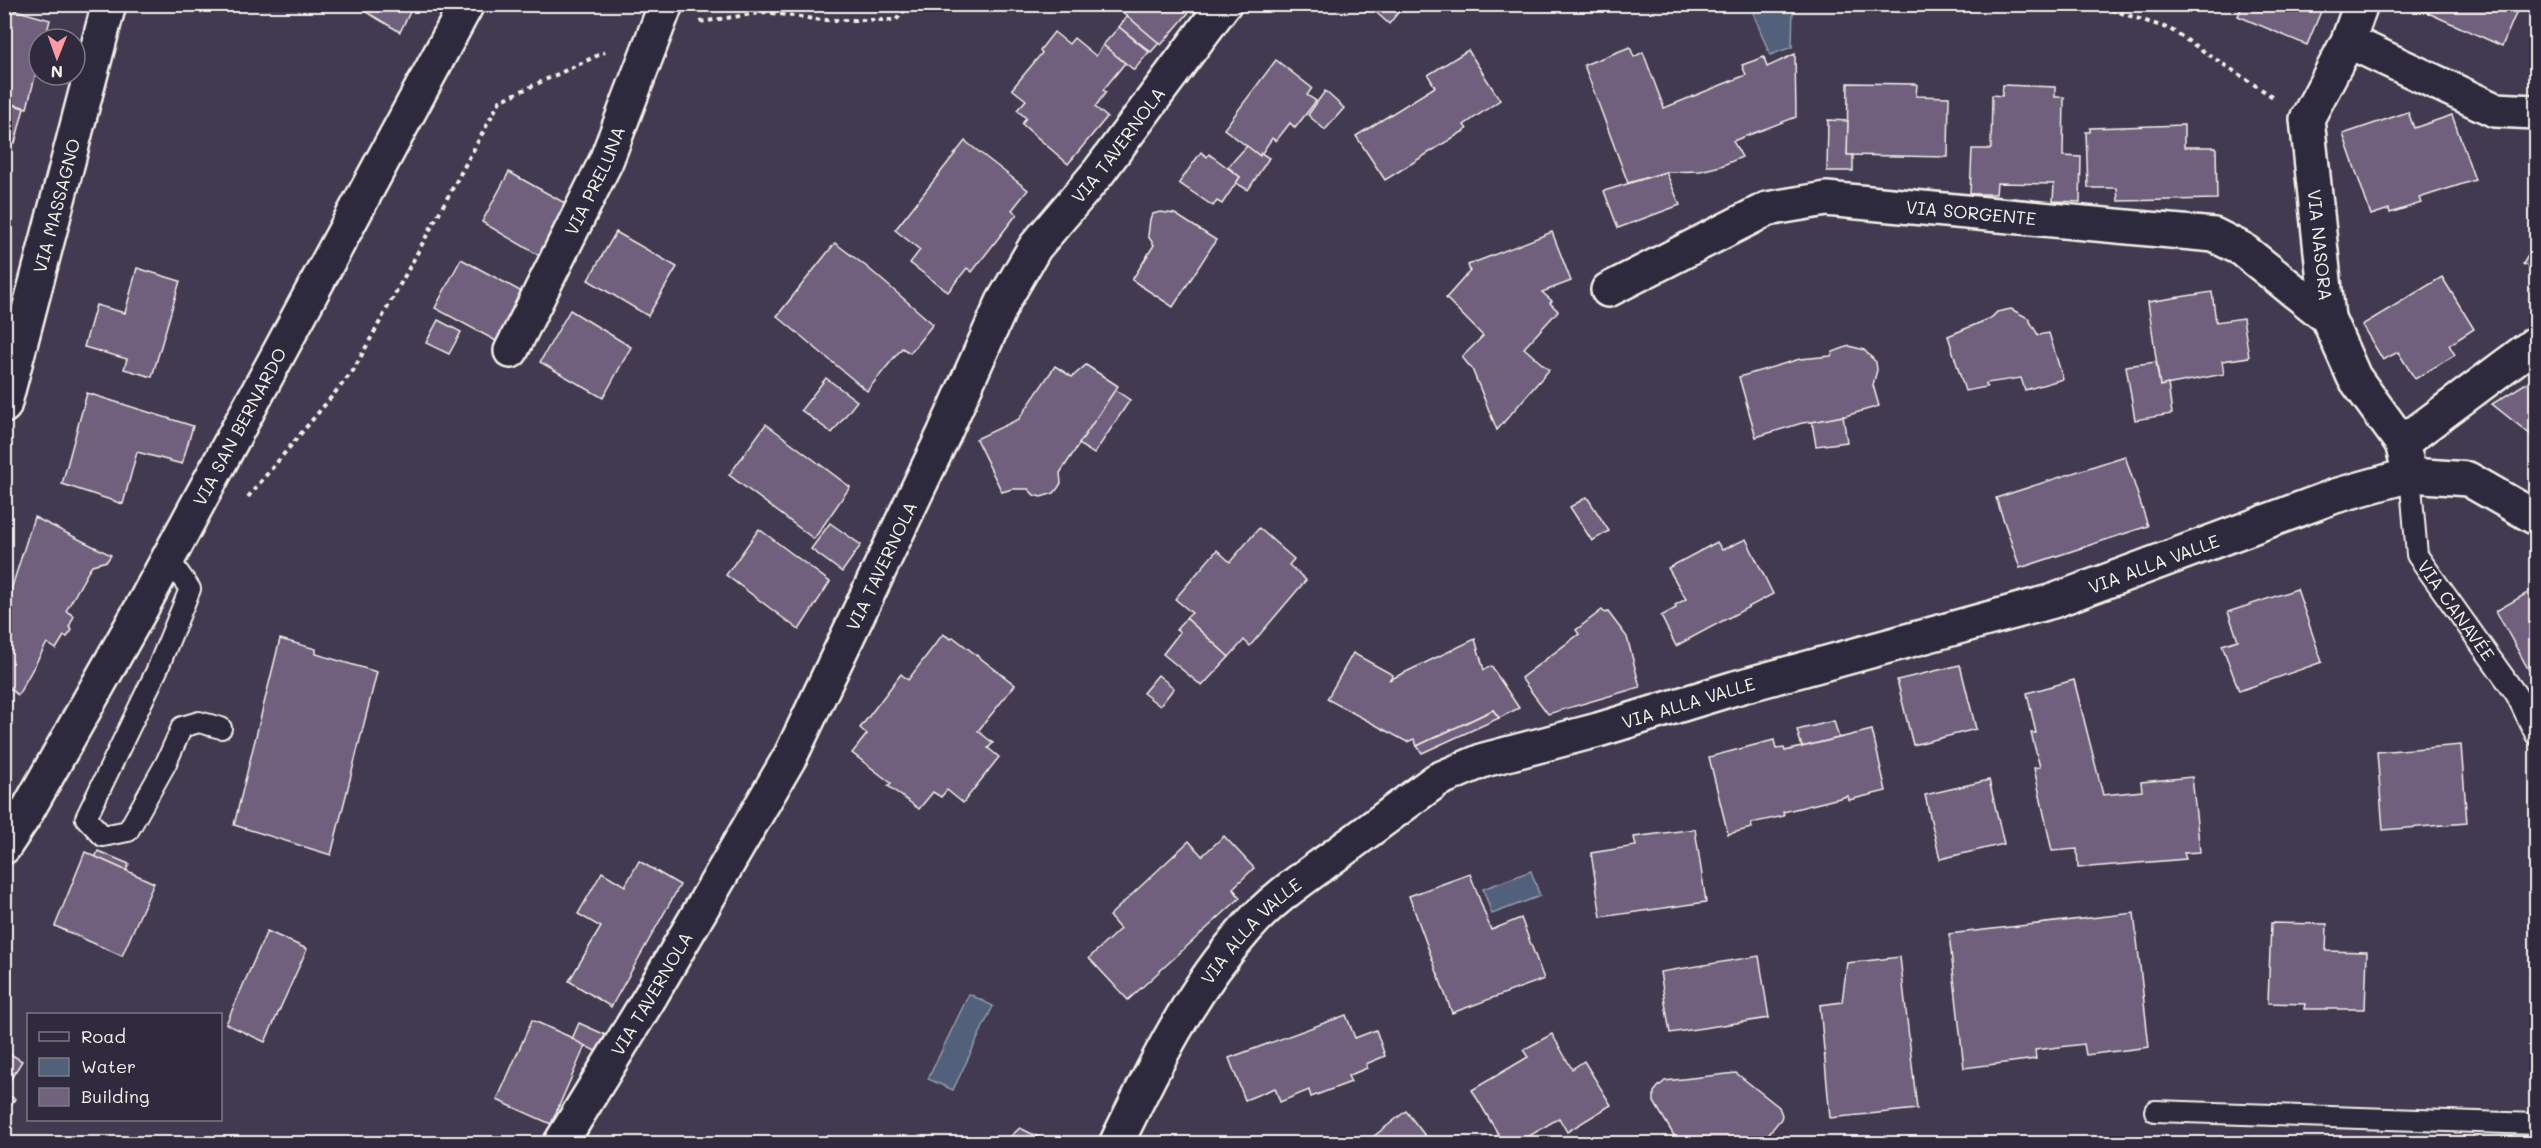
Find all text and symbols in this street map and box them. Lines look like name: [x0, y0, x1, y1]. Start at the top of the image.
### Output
north arrow: [27, 27, 87, 87]
text: N: [50, 62, 63, 83]
street label: VIA TAVERNOLA: [1066, 82, 1170, 208]
street label: VIA PRELUNA: [559, 123, 630, 239]
street label: VIA MASSAGNO: [27, 136, 85, 276]
street label: VIA NASORA: [2302, 188, 2338, 302]
street label: VIA SORGENTE: [1905, 194, 2037, 230]
street label: VIA SAN BERNARDO: [187, 343, 292, 510]
street label: VIA TAVERNOLA: [840, 497, 922, 634]
street label: VIA ALLA VALLE: [2085, 528, 2222, 599]
street label: VIA CANAVÉE: [2412, 555, 2500, 665]
street label: VIA ALLA VALLE: [1619, 671, 1757, 734]
street label: VIA ALLA VALLE: [1195, 872, 1306, 989]
street label: VIA TAVERNOLA: [605, 927, 698, 1060]
legend: [27, 1013, 222, 1121]
text: Road: [81, 1024, 126, 1048]
text: Water: [81, 1054, 136, 1078]
text: Building: [81, 1084, 149, 1108]

